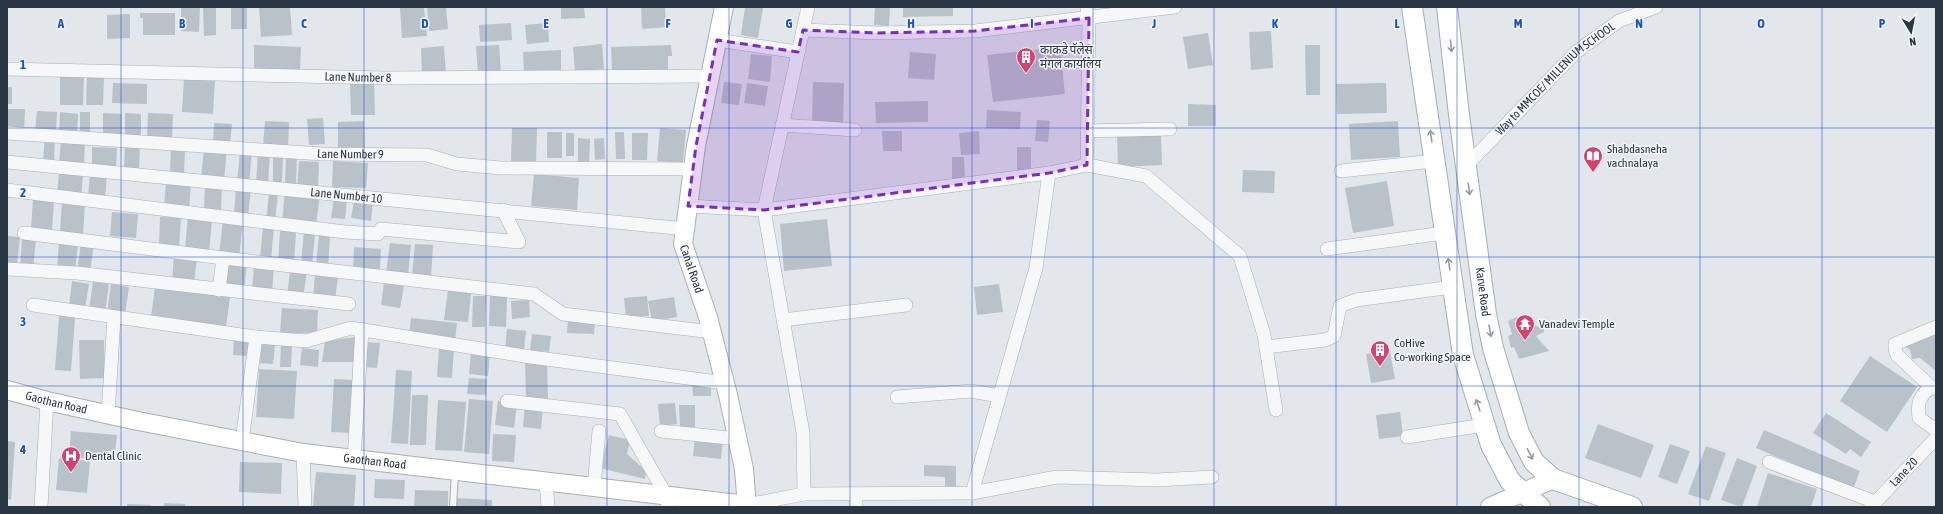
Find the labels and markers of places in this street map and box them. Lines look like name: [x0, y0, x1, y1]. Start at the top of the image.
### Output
place label: काकडे पॅलेस मंगल कार्यालय: [1040, 42, 1102, 71]
building icon: काकडे पॅलेस मंगल कार्यालय: [1015, 46, 1037, 74]
place label: Shabdasneha vachnalaya: [1607, 142, 1667, 170]
library icon: Shabdasneha vachnalaya: [1582, 145, 1604, 173]
temple icon: Vanadevi Temple: [1514, 313, 1536, 341]
place label: Vanadevi Temple: [1539, 317, 1615, 331]
place label: CoHive Co-working Space: [1394, 336, 1471, 364]
building icon: CoHive Co-working Space: [1369, 339, 1391, 367]
hospital icon: Dental Clinic: [60, 445, 82, 473]
place label: Dental Clinic: [85, 449, 142, 463]

